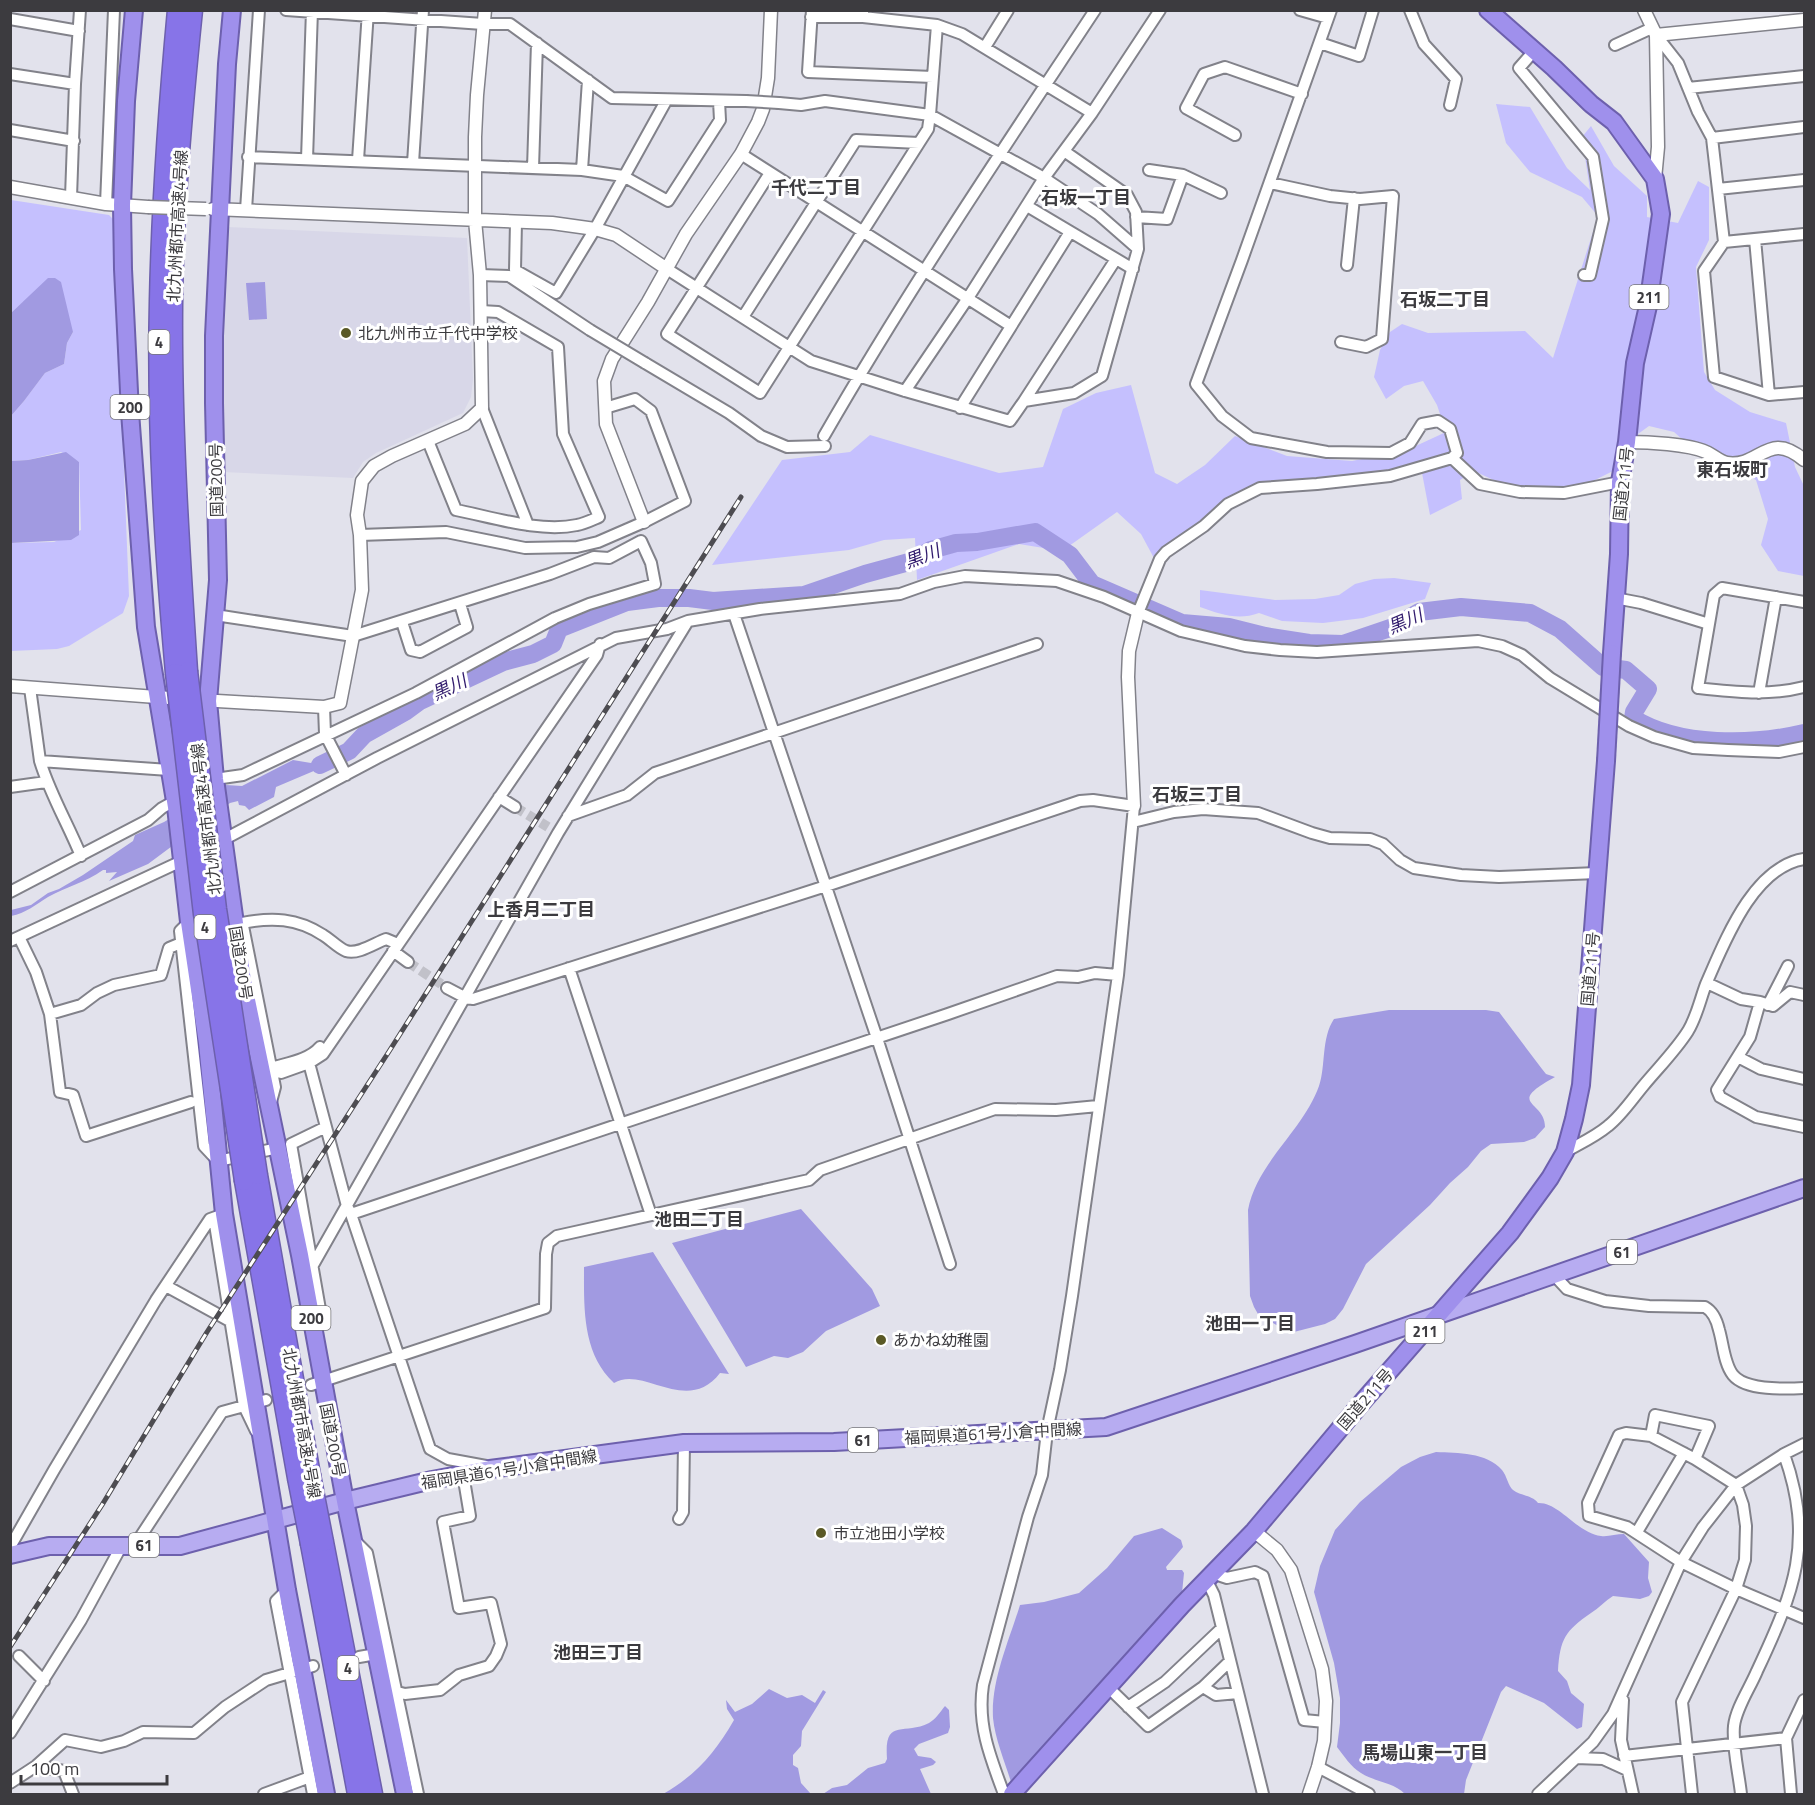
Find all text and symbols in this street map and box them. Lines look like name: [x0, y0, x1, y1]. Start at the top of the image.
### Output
street label: 北九州都市高速4号線: [161, 149, 193, 303]
district label: 千代二丁目: [771, 174, 861, 201]
district label: 石坂一丁目: [1041, 184, 1131, 211]
road number: 211: [1630, 285, 1668, 309]
district label: 石坂二丁目: [1400, 286, 1490, 313]
place label: 北九州市立千代中学校: [358, 321, 518, 345]
marker: 北九州市立千代中学校: [339, 326, 353, 340]
road number: 4: [148, 330, 170, 354]
road number: 200: [110, 395, 150, 419]
street label: 国道200号: [203, 442, 229, 518]
street label: 国道211号: [1607, 446, 1639, 522]
district label: 東石坂町: [1696, 456, 1768, 483]
water label: 黒川: [900, 536, 946, 575]
water label: 黒川: [1383, 601, 1429, 640]
water label: 黒川: [427, 666, 473, 707]
street label: 北九州都市高速4号線: [185, 742, 227, 896]
district label: 石坂三丁目: [1152, 781, 1242, 808]
district label: 上香月二丁目: [487, 896, 595, 923]
road number: 4: [194, 915, 216, 939]
street label: 国道200号: [223, 924, 259, 1002]
street label: 国道211号: [1575, 931, 1605, 1007]
district label: 池田二丁目: [654, 1206, 744, 1233]
road number: 61: [1607, 1240, 1637, 1264]
road number: 200: [292, 1306, 330, 1330]
district label: 池田一丁目: [1205, 1310, 1295, 1337]
road number: 211: [1406, 1319, 1444, 1343]
place label: あかね幼稚園: [893, 1328, 989, 1352]
marker: あかね幼稚園: [874, 1333, 888, 1347]
street label: 北九州都市高速4号線: [277, 1346, 327, 1500]
street label: 国道211号: [1331, 1363, 1399, 1435]
street label: 国道200号: [314, 1401, 352, 1479]
street label: 福岡県道61号小倉中間線: [904, 1416, 1082, 1450]
road number: 61: [848, 1428, 878, 1452]
street label: 福岡県道61号小倉中間線: [419, 1443, 599, 1495]
place label: 市立池田小学校: [833, 1521, 945, 1545]
marker: 市立池田小学校: [814, 1526, 828, 1540]
road number: 61: [129, 1533, 159, 1557]
district label: 池田三丁目: [553, 1639, 643, 1666]
road number: 4: [338, 1656, 358, 1680]
district label: 馬場山東一丁目: [1362, 1739, 1488, 1766]
scale bar: [21, 1748, 166, 1786]
text: 100 m: [30, 1755, 79, 1782]

